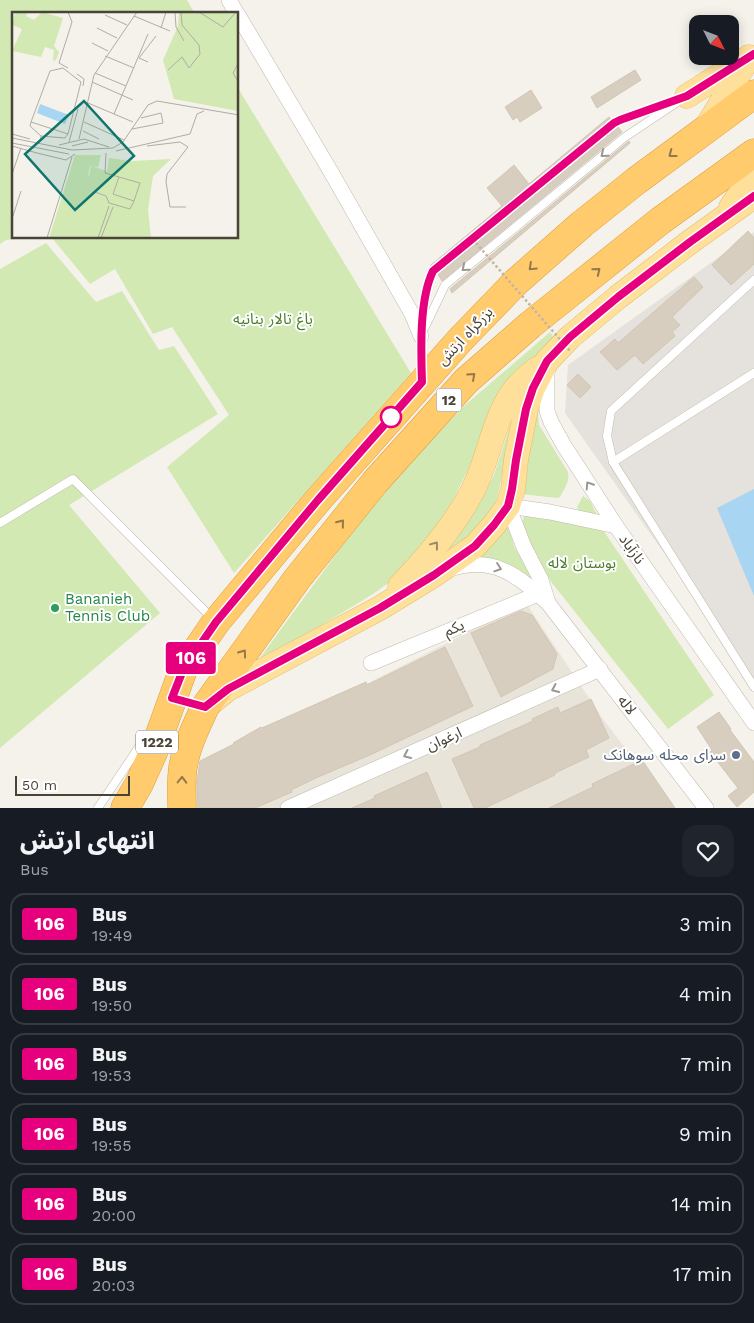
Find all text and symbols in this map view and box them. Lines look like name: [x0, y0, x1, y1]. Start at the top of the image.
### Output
inset map: [12, 12, 239, 239]
north arrow: [689, 15, 739, 65]
map controls: [689, 15, 739, 65]
one-way arrow: [601, 148, 610, 157]
one-way arrow: [668, 148, 678, 157]
one-way arrow: [529, 261, 538, 270]
one-way arrow: [462, 263, 471, 271]
one-way arrow: [591, 269, 600, 277]
street label: بزرگراه ارتش: [433, 303, 497, 369]
park label: باغ تالار بنانیه: [233, 310, 313, 331]
one-way arrow: [467, 373, 476, 382]
road number: 12: [436, 388, 462, 412]
unlabelled marker: [380, 406, 402, 428]
one-way arrow: [586, 482, 596, 491]
one-way arrow: [336, 520, 345, 529]
street label: نازآباد: [615, 530, 649, 568]
one-way arrow: [429, 541, 438, 551]
park label: بوستان لاله: [548, 554, 616, 572]
one-way arrow: [494, 563, 502, 573]
place label: Bananieh Tennis Club: [65, 590, 150, 625]
marker: Bananieh Tennis Club: [49, 602, 61, 614]
street label: یکم: [441, 616, 468, 642]
line badge: 106: [162, 642, 220, 674]
text: 106: [176, 647, 206, 668]
one-way arrow: [237, 649, 246, 659]
one-way arrow: [551, 683, 560, 694]
street label: لاله: [614, 692, 640, 718]
street label: ارغوان: [423, 723, 465, 755]
road number: 1222: [136, 730, 178, 754]
place label: سرای محله سوهانک: [604, 746, 726, 764]
one-way arrow: [403, 749, 412, 760]
marker: سرای محله سوهانک: [730, 749, 742, 761]
scale bar: [15, 773, 130, 796]
one-way arrow: [177, 776, 187, 784]
text: 50 m: [22, 777, 57, 793]
button: heart: [682, 825, 734, 877]
text: انتهای ارتش: [20, 827, 155, 855]
text: Bus: [20, 860, 49, 879]
text: Bus: [92, 903, 127, 926]
text: 106: [34, 913, 65, 934]
text: 3 min: [680, 913, 732, 936]
text: 19:49: [92, 926, 133, 945]
text: Bus: [92, 973, 127, 996]
text: 106: [34, 983, 65, 1004]
text: 4 min: [679, 983, 732, 1006]
text: 19:50: [92, 996, 132, 1015]
text: Bus: [92, 1043, 127, 1066]
text: 106: [34, 1053, 65, 1074]
text: 7 min: [681, 1053, 732, 1076]
text: 19:53: [92, 1066, 132, 1085]
text: Bus: [92, 1113, 127, 1136]
text: 106: [34, 1123, 65, 1144]
text: 9 min: [679, 1123, 732, 1146]
text: 19:55: [92, 1136, 131, 1155]
text: Bus: [92, 1183, 127, 1206]
text: 106: [34, 1193, 65, 1214]
text: 14 min: [672, 1193, 732, 1216]
text: 20:00: [92, 1206, 136, 1225]
text: Bus: [92, 1253, 127, 1276]
text: 106: [34, 1263, 65, 1284]
text: 17 min: [673, 1263, 732, 1286]
text: 20:03: [92, 1276, 135, 1295]

